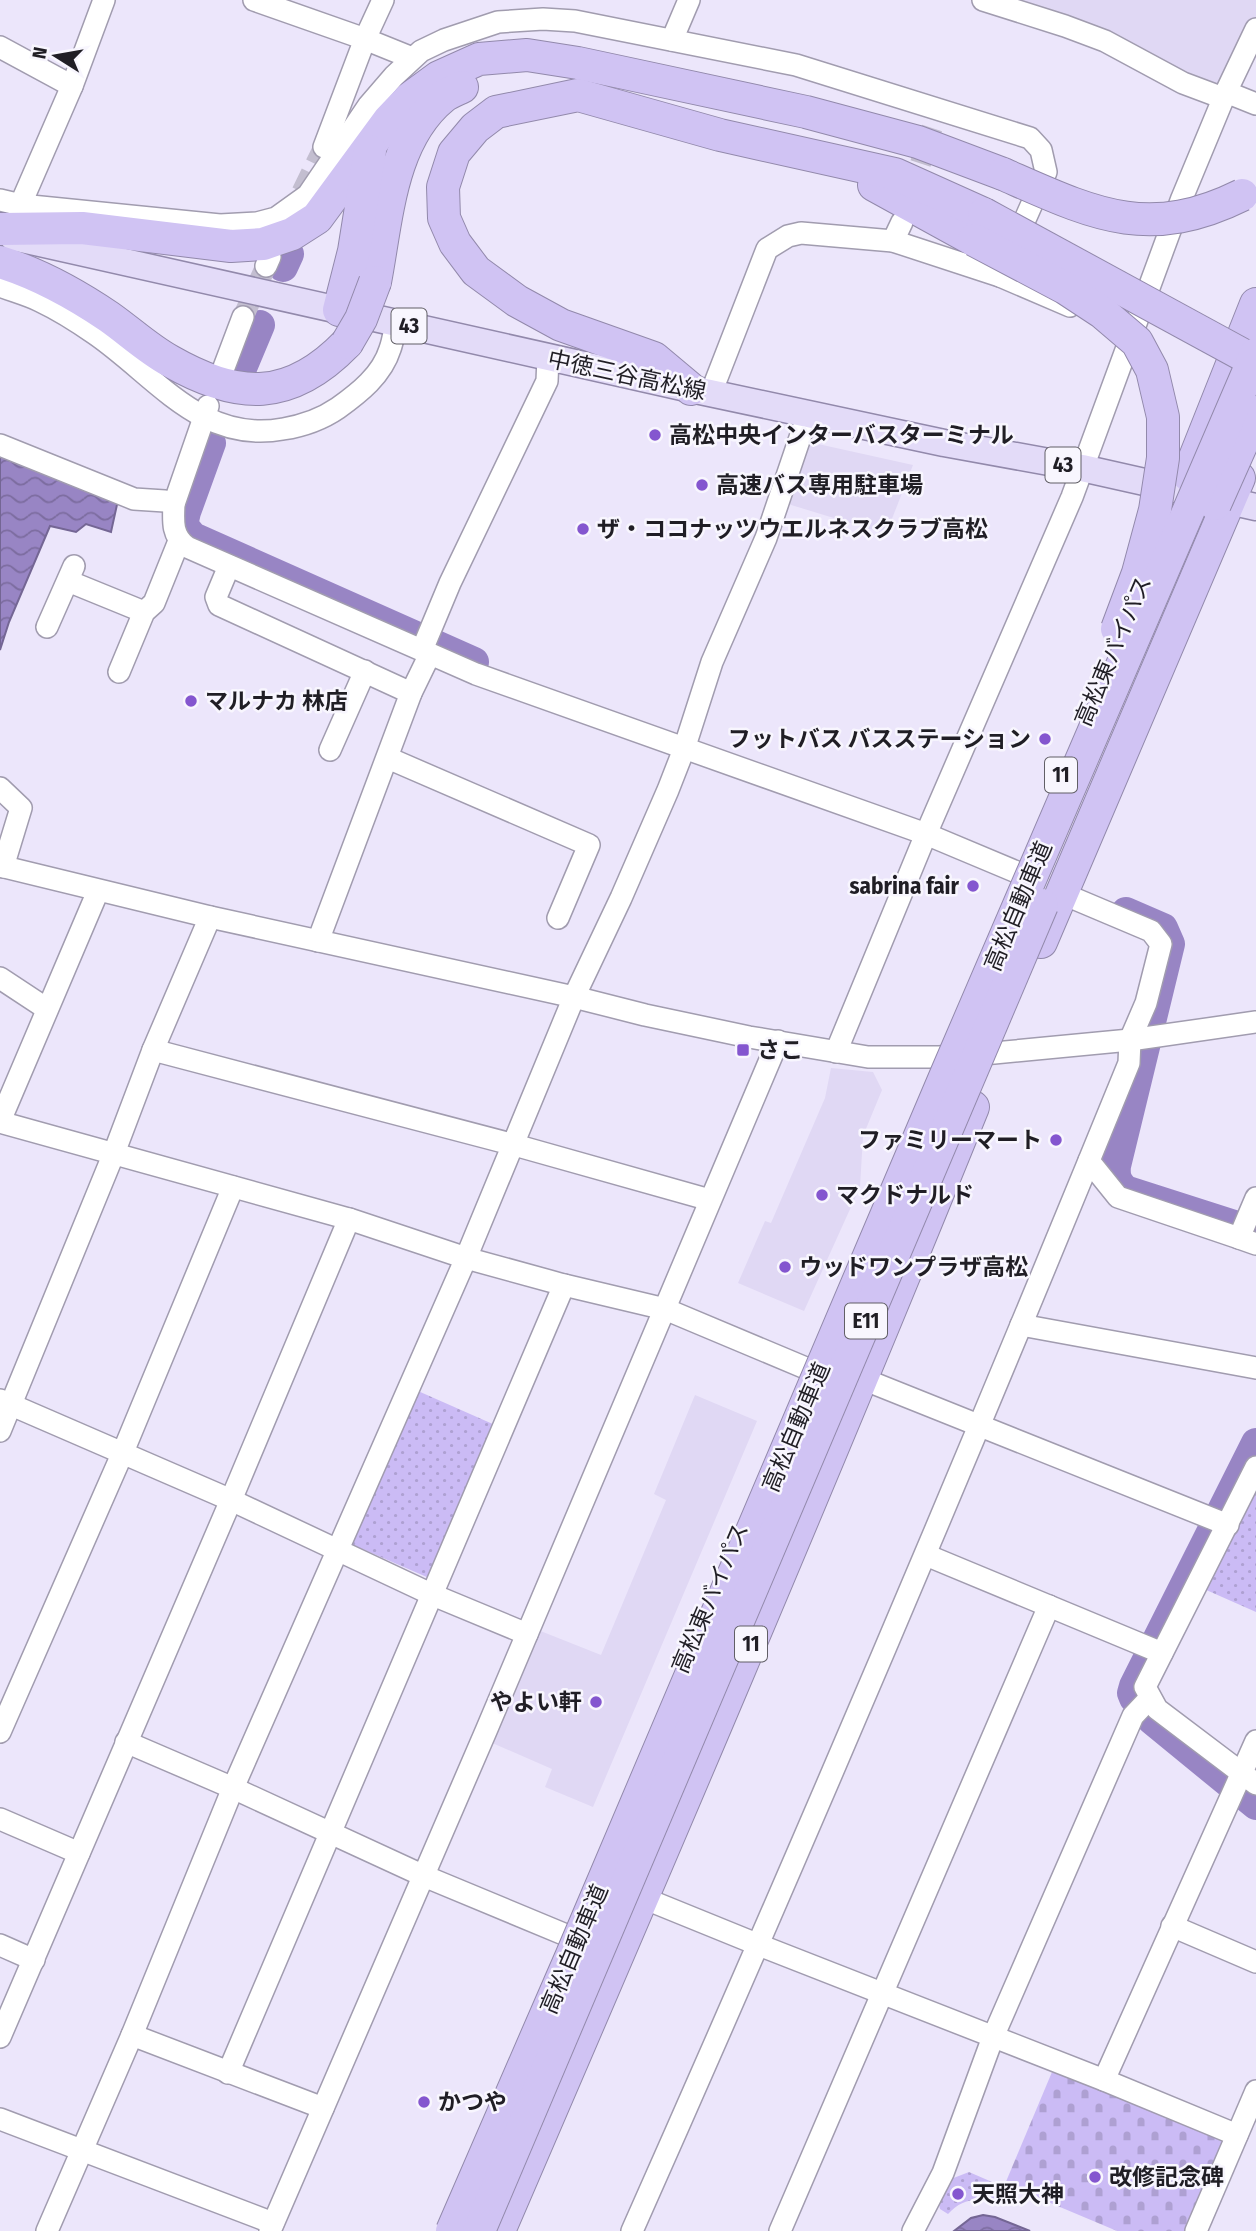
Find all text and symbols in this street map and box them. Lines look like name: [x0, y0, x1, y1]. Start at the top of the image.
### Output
north arrow: [21, 21, 91, 91]
text: N: [27, 45, 52, 61]
road number: 43: [392, 308, 426, 344]
street label: 中徳三谷高松線: [545, 345, 709, 405]
place label: 高松中央インターバスターミナル: [669, 421, 1014, 449]
marker: 高松中央インターバスターミナル: [647, 427, 663, 443]
road number: 43: [1046, 448, 1080, 482]
place label: 高速バス専用駐車場: [716, 471, 923, 499]
marker: 高速バス専用駐車場: [694, 477, 710, 493]
place label: ザ・ココナッツウエルネスクラブ高松: [597, 515, 988, 543]
marker: ザ・ココナッツウエルネスクラブ高松: [575, 521, 591, 537]
street label: 高松東バイパス: [1069, 572, 1157, 730]
place label: マルナカ 林店: [205, 687, 348, 715]
marker: マルナカ 林店: [183, 693, 199, 709]
place label: フットバス バスステーション: [728, 725, 1031, 753]
marker: フットバス バスステーション: [1037, 731, 1053, 747]
road number: 11: [1045, 758, 1077, 792]
street label: 高松自動車道: [978, 837, 1058, 975]
place label: sabrina fair: [850, 872, 960, 900]
marker: sabrina fair: [965, 878, 981, 894]
place label: さこ: [757, 1036, 803, 1064]
marker: さこ: [735, 1042, 751, 1058]
place label: ファミリーマート: [858, 1126, 1042, 1154]
marker: ファミリーマート: [1048, 1132, 1064, 1148]
place label: マクドナルド: [836, 1181, 974, 1209]
marker: マクドナルド: [814, 1187, 830, 1203]
place label: ウッドワンプラザ高松: [799, 1253, 1028, 1281]
marker: ウッドワンプラザ高松: [777, 1259, 793, 1275]
road number: E11: [845, 1304, 887, 1338]
street label: 高松自動車道: [756, 1358, 836, 1496]
street label: 高松東バイパス: [666, 1519, 754, 1677]
road number: 11: [735, 1626, 767, 1662]
place label: やよい軒: [490, 1688, 582, 1716]
marker: やよい軒: [588, 1694, 604, 1710]
street label: 高松自動車道: [534, 1880, 614, 2018]
place label: かつや: [438, 2088, 507, 2116]
marker: かつや: [416, 2094, 432, 2110]
place label: 改修記念碑: [1109, 2163, 1224, 2191]
marker: 改修記念碑: [1087, 2169, 1103, 2185]
place label: 天照大神: [972, 2180, 1064, 2208]
marker: 天照大神: [950, 2186, 966, 2202]

